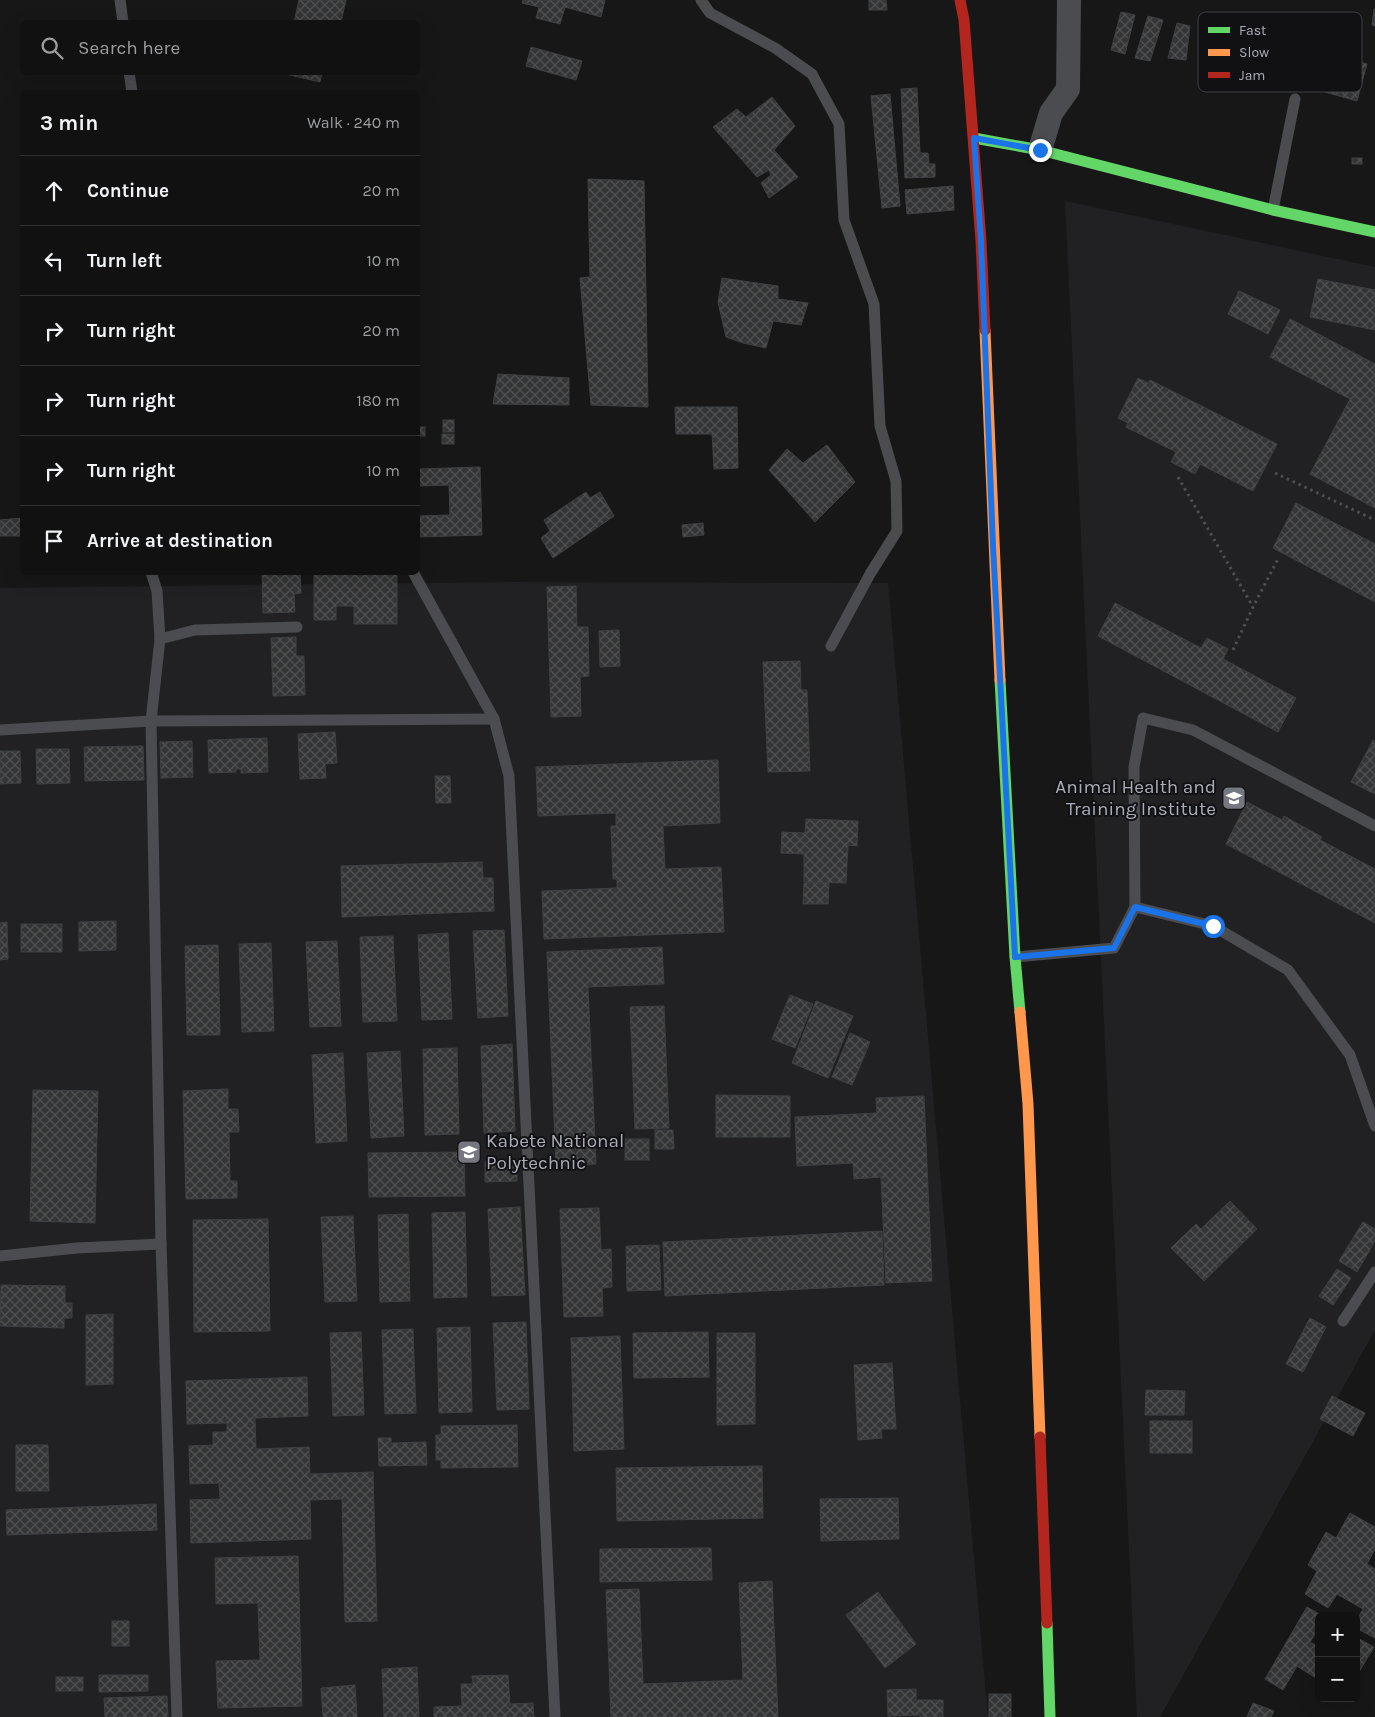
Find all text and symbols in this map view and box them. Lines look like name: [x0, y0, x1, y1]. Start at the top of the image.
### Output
legend: [1198, 12, 1362, 92]
search box: [20, 20, 420, 75]
text: Fast: [1239, 22, 1266, 39]
icon: search: [38, 34, 66, 62]
text: Search here: [78, 37, 180, 59]
text: Slow: [1239, 44, 1269, 61]
text: Jam: [1239, 67, 1265, 84]
text: 3 min: [40, 111, 98, 135]
text: Walk · 240 m: [307, 113, 400, 132]
route end: [1029, 139, 1052, 162]
icon: ahead: [40, 177, 68, 205]
text: Continue: [87, 180, 169, 202]
text: 20 m: [362, 181, 400, 200]
icon: left: [40, 247, 68, 275]
text: Turn left: [87, 250, 162, 272]
text: 10 m: [366, 251, 400, 270]
icon: right: [40, 317, 68, 345]
text: Turn right: [87, 320, 176, 342]
text: 20 m: [362, 321, 400, 340]
icon: right: [40, 387, 68, 415]
text: Turn right: [87, 390, 176, 412]
text: 180 m: [357, 391, 400, 410]
icon: right: [40, 457, 68, 485]
text: Turn right: [87, 460, 176, 482]
text: 10 m: [366, 461, 400, 480]
icon: arrive: [40, 527, 68, 555]
text: Arrive at destination: [87, 530, 273, 552]
place label: Animal Health and Training Institute: [1055, 776, 1216, 820]
school or university icon: Animal Health and Training Institute: [1221, 785, 1247, 811]
route start: [1202, 915, 1225, 938]
place label: Kabete National Polytechnic: [486, 1130, 624, 1174]
school or university icon: Kabete National Polytechnic: [456, 1139, 482, 1165]
map controls: [1315, 1612, 1360, 1702]
button: +: [1315, 1612, 1360, 1657]
button: −: [1315, 1657, 1360, 1702]

